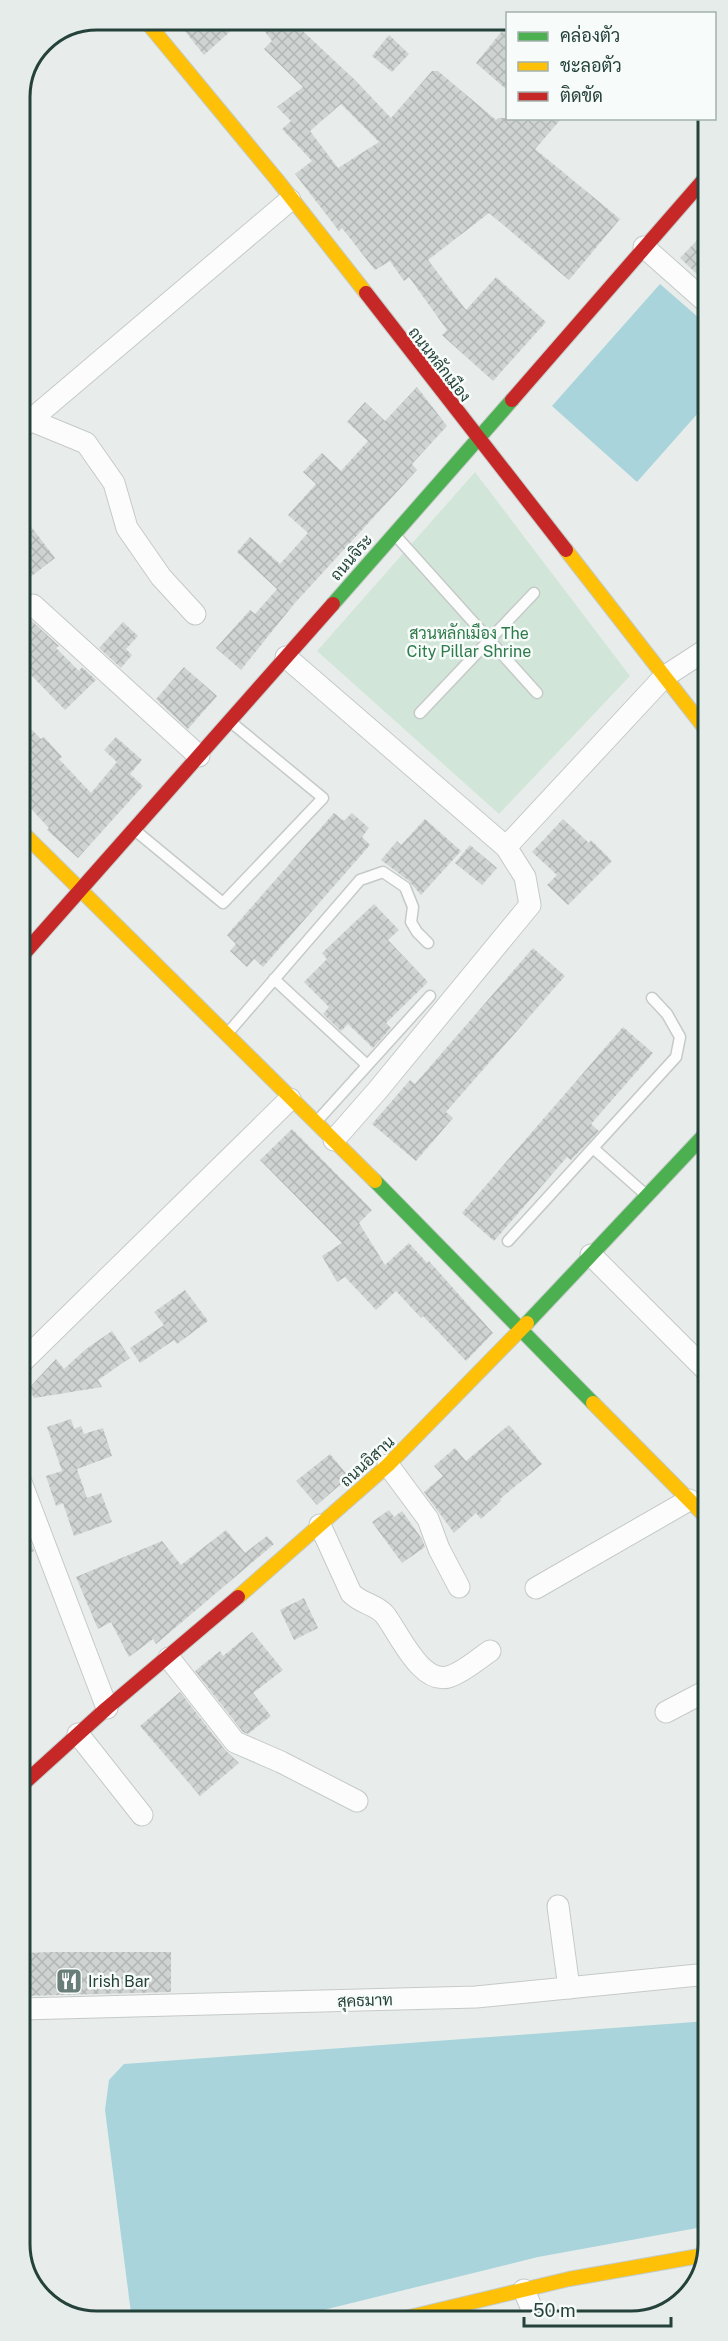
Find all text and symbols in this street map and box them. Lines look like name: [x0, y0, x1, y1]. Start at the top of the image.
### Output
legend: [506, 12, 716, 120]
text: คล่องตัว: [560, 24, 620, 46]
text: ชะลอตัว: [560, 55, 622, 76]
text: ติดขัด: [560, 85, 603, 106]
street label: ถนนหลักเมือง: [404, 322, 476, 406]
street label: ถนนจิระ: [326, 530, 377, 584]
park label: สวนหลักเมือง The City Pillar Shrine: [407, 623, 531, 661]
street label: ถนนอิสาน: [336, 1432, 398, 1491]
restaurant icon: Irish Bar: [54, 1966, 84, 1996]
place label: Irish Bar: [88, 1972, 150, 1991]
street label: สุคธมาท: [337, 1990, 393, 2013]
scale bar: [524, 2290, 671, 2328]
text: 50 m: [533, 2300, 576, 2321]

